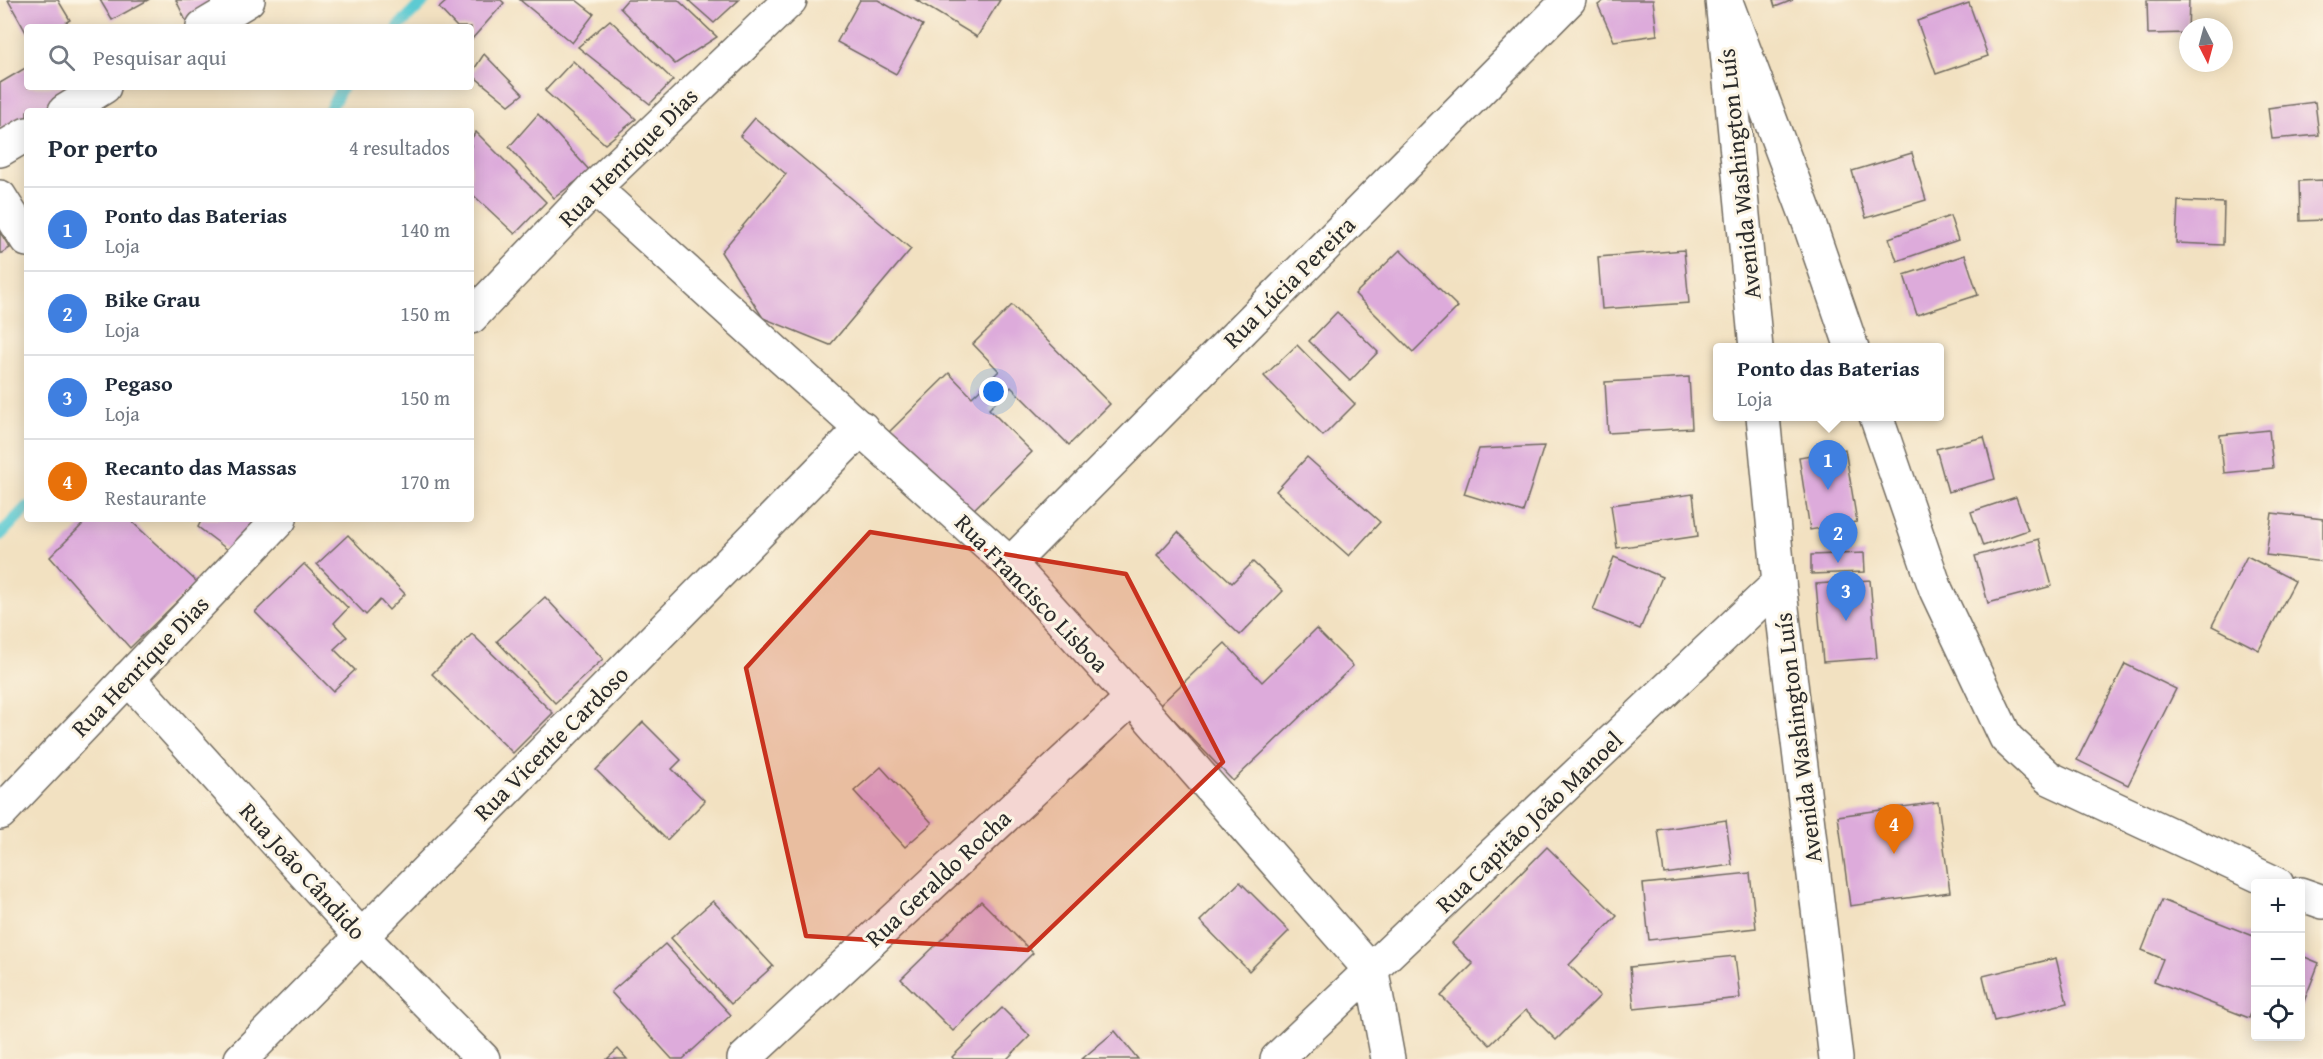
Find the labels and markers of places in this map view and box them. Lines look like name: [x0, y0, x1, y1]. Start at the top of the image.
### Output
pin: 1: [1808, 440, 1848, 490]
pin: 2: [1818, 514, 1858, 563]
pin: 3: [1826, 572, 1866, 621]
pin: 4: [1874, 804, 1914, 854]

